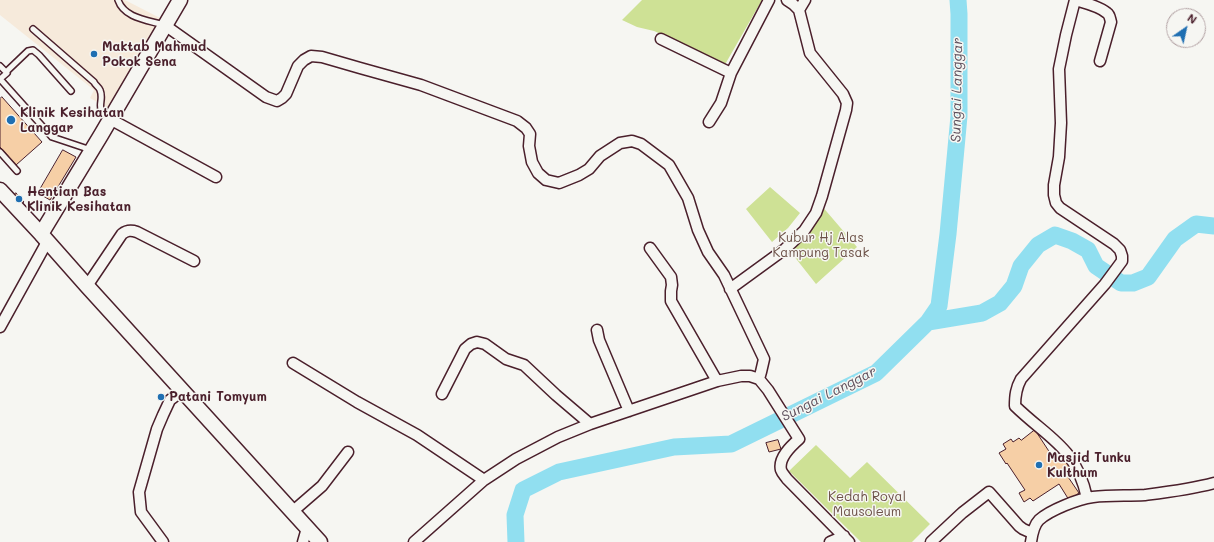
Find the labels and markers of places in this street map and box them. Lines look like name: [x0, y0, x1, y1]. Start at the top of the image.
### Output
place label: Maktab Mahmud Pokok Sena: [102, 39, 206, 70]
marker: Maktab Mahmud Pokok Sena: [89, 49, 99, 59]
place label: Klinik Kesihatan Langgar: [20, 105, 124, 136]
marker: Klinik Kesihatan Langgar: [5, 114, 17, 126]
place label: Hentian Bas Klinik Kesihatan: [27, 184, 131, 215]
marker: Hentian Bas Klinik Kesihatan: [14, 194, 24, 204]
place label: Patani Tomyum: [169, 389, 267, 405]
marker: Patani Tomyum: [156, 392, 166, 402]
place label: Masjid Tunku Kulthum: [1047, 450, 1131, 481]
marker: Masjid Tunku Kulthum: [1034, 460, 1044, 470]

